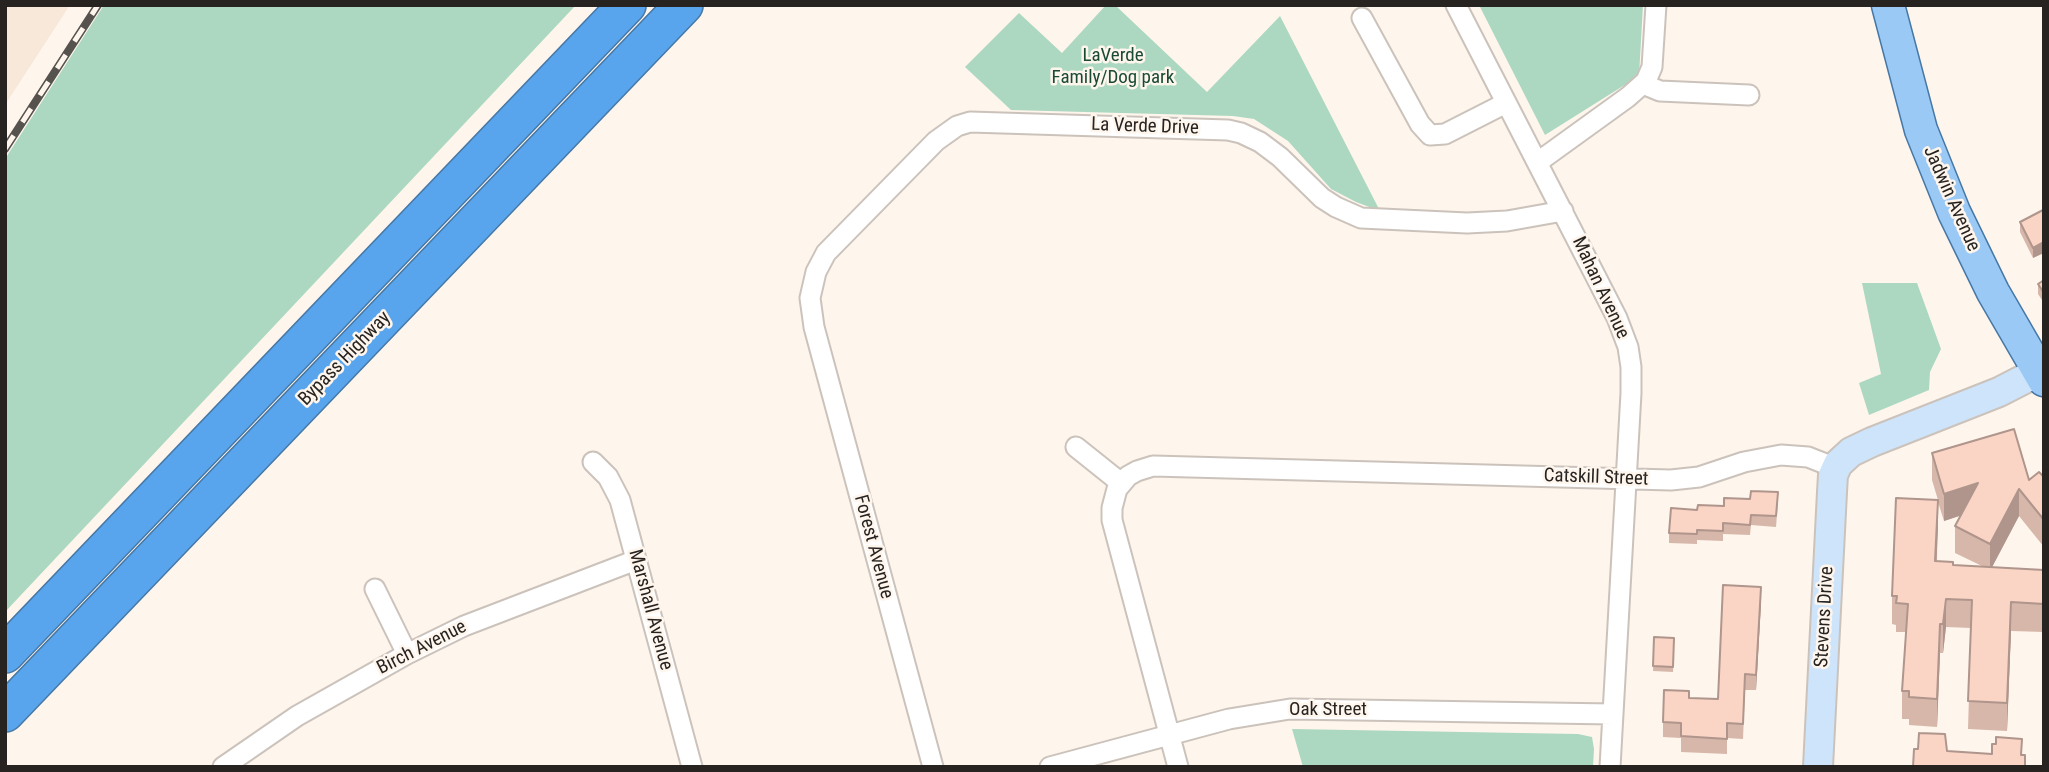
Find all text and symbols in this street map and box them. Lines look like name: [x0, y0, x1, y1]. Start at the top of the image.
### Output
park label: LaVerde Family/Dog park: [1052, 45, 1174, 89]
street label: La Verde Drive: [1091, 114, 1199, 140]
street label: Jadwin Avenue: [1918, 143, 1984, 255]
street label: Mahan Avenue: [1566, 233, 1634, 343]
street label: Bypass Highway: [294, 307, 396, 411]
street label: Catskill Street: [1543, 465, 1649, 491]
street label: Forest Avenue: [848, 493, 898, 601]
street label: Marshall Avenue: [623, 547, 677, 673]
street label: Stevens Drive: [1811, 566, 1839, 668]
street label: Birch Avenue: [373, 616, 471, 680]
street label: Oak Street: [1289, 699, 1367, 721]

